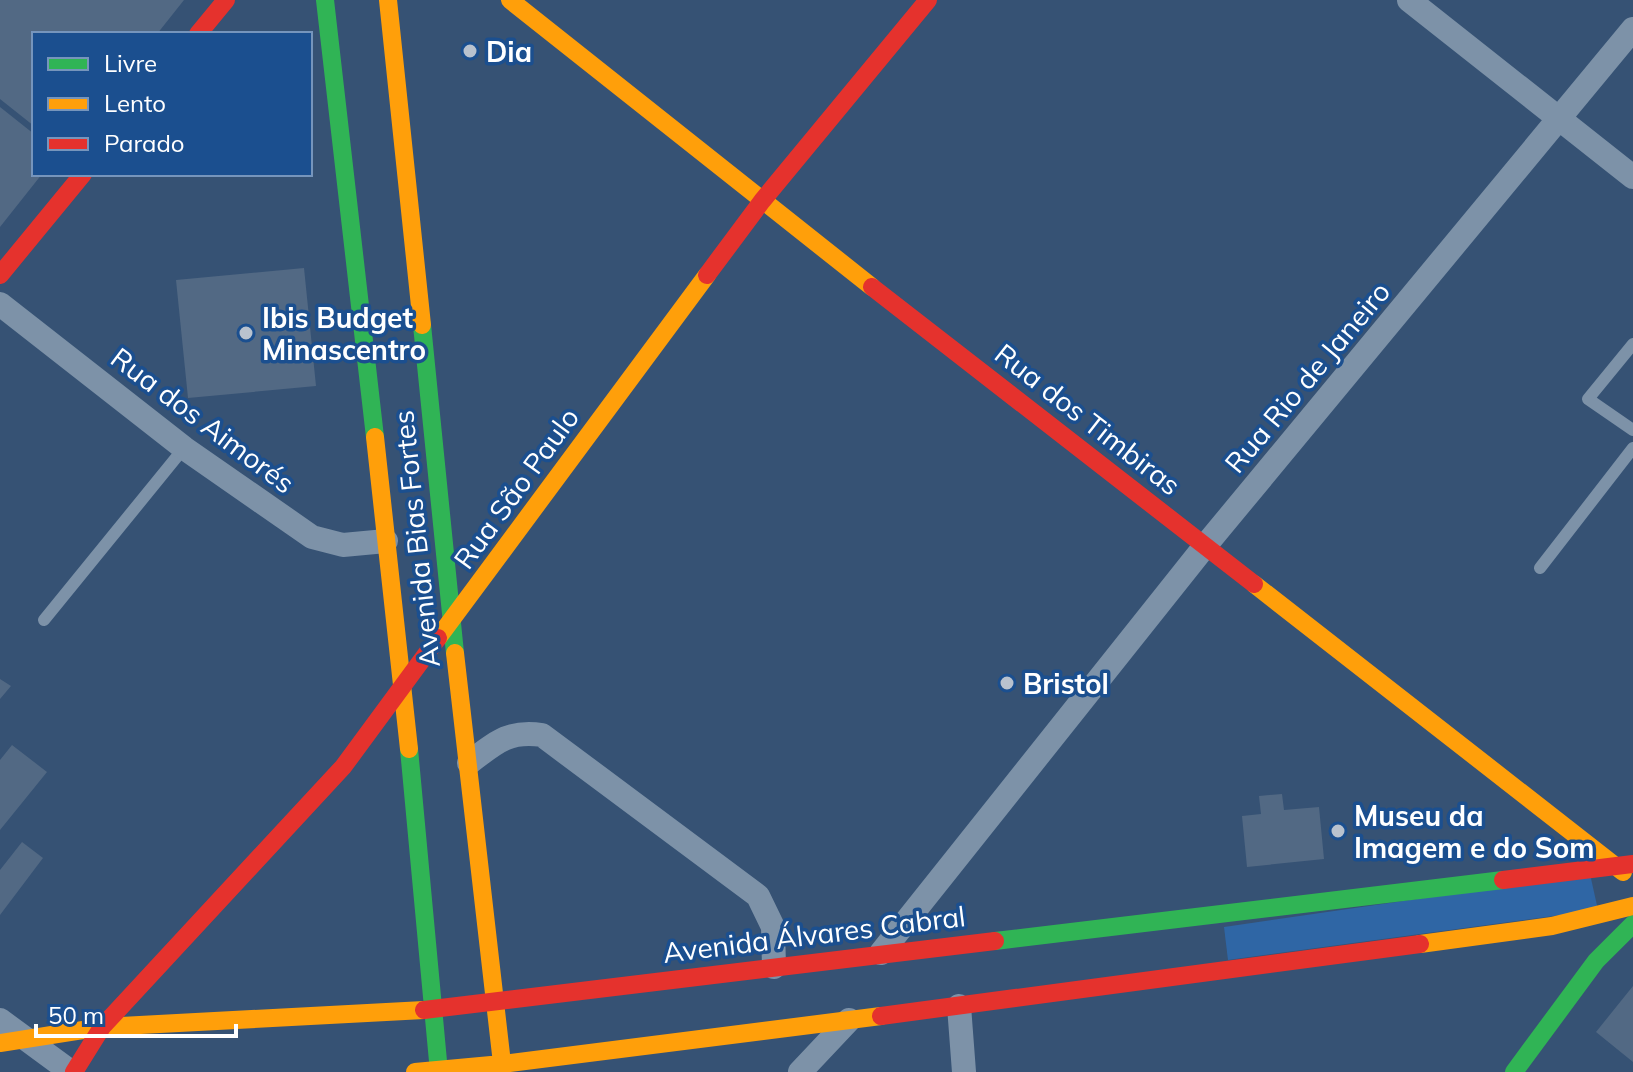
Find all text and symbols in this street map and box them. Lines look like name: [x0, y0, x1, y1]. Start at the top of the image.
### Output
legend: [32, 32, 312, 176]
place label: Dia: [486, 34, 532, 69]
marker: Dia: [461, 42, 479, 60]
text: Livre: [104, 48, 157, 78]
text: Lento: [104, 88, 166, 118]
text: Parado: [104, 128, 185, 158]
street label: Rua Rio de Janeiro: [1217, 274, 1397, 480]
place label: Ibis Budget Minascentro: [262, 300, 426, 367]
marker: Ibis Budget Minascentro: [237, 324, 255, 342]
street label: Rua dos Timbiras: [988, 336, 1188, 502]
street label: Rua dos Aimorés: [104, 340, 302, 500]
street label: Rua São Paulo: [446, 401, 586, 575]
street label: Avenida Bias Fortes: [385, 409, 447, 669]
place label: Bristol: [1023, 666, 1109, 701]
marker: Bristol: [998, 674, 1016, 692]
place label: Museu da Imagem e do Som: [1354, 798, 1595, 865]
marker: Museu da Imagem e do Som: [1329, 822, 1347, 840]
street label: Avenida Álvares Cabral: [661, 898, 967, 970]
scale bar: [36, 988, 236, 1038]
text: 50 m: [48, 1000, 104, 1030]

